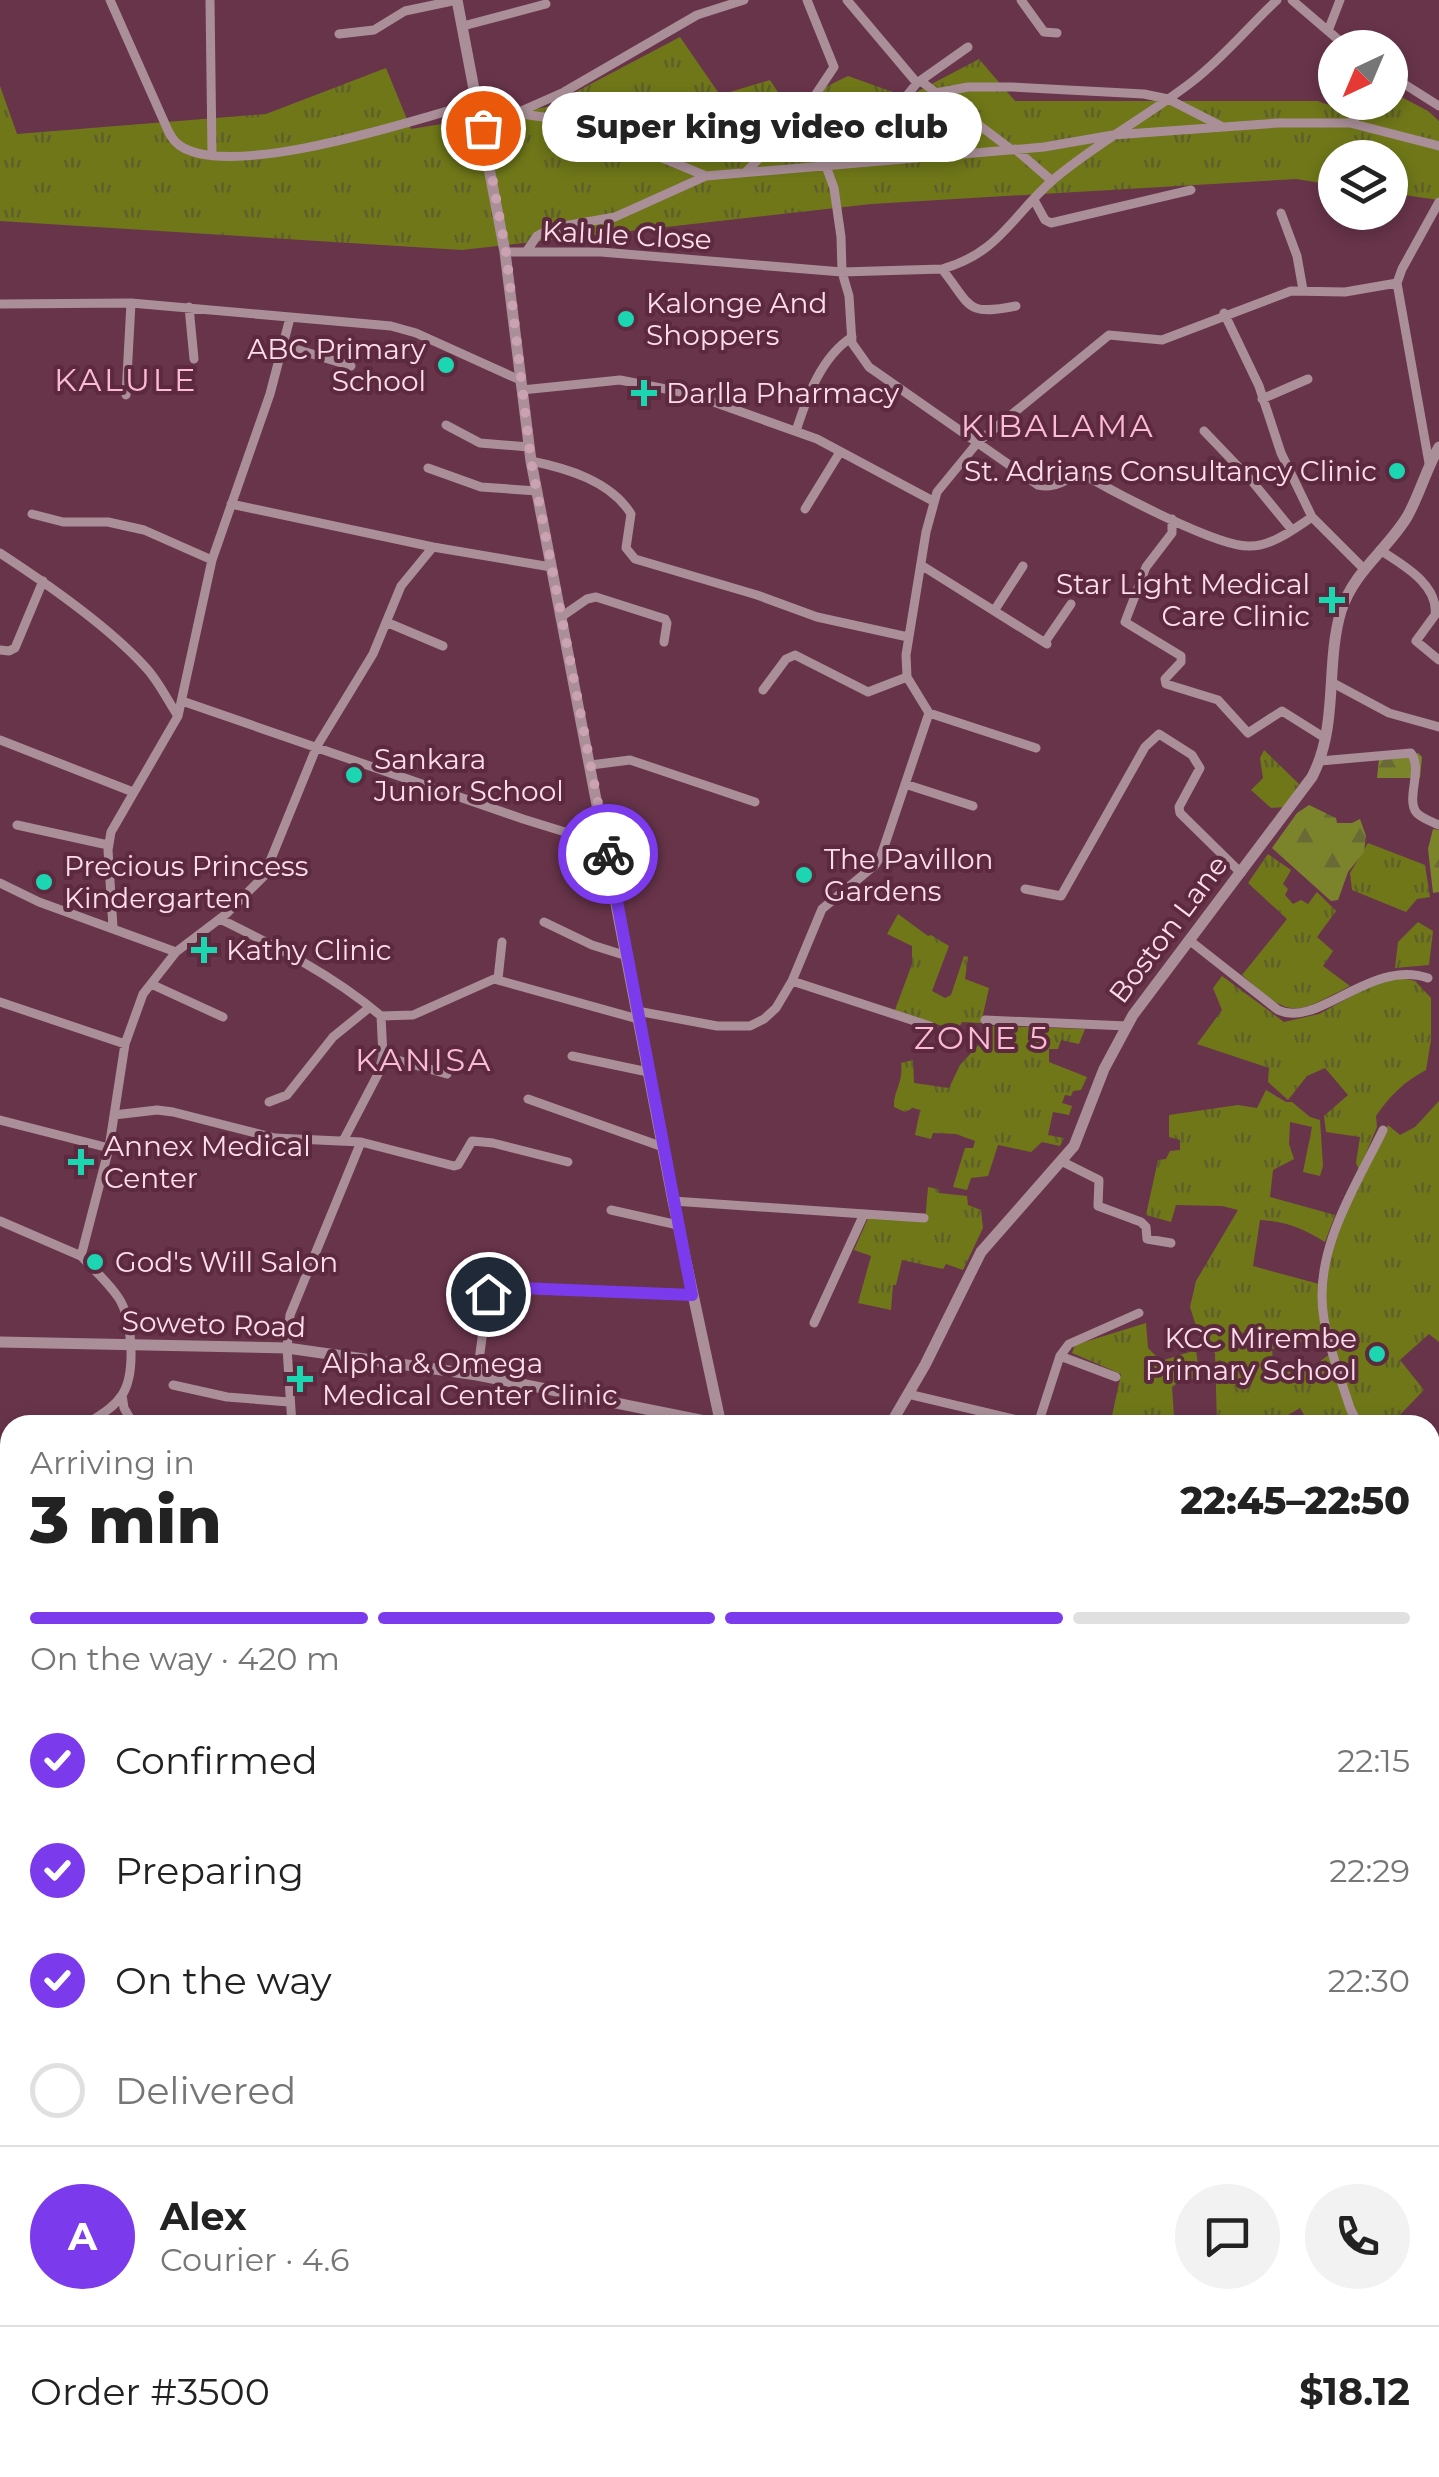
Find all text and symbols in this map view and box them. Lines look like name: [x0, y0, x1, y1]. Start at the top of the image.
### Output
north arrow: [1318, 30, 1408, 120]
map controls: [1318, 30, 1408, 230]
pin: [441, 86, 526, 171]
callout: Super king video club: [543, 93, 983, 163]
icon: bag: [456, 101, 511, 156]
text: Super king video club: [576, 107, 948, 146]
button: layers: [1318, 140, 1408, 230]
street label: Kalule Close: [541, 214, 713, 256]
place label: Kalonge And Shoppers: [646, 286, 827, 352]
marker: Kalonge And Shoppers: [615, 308, 637, 330]
place label: ABC Primary School: [247, 332, 427, 398]
marker: ABC Primary School: [435, 354, 457, 376]
district label: KALULE: [54, 360, 198, 399]
place label: Darlla Pharmacy: [666, 376, 900, 410]
marker: Darlla Pharmacy: [631, 380, 657, 406]
district label: KIBALAMA: [961, 406, 1155, 445]
place label: St. Adrians Consultancy Clinic: [964, 454, 1377, 488]
marker: St. Adrians Consultancy Clinic: [1386, 460, 1408, 482]
place label: Star Light Medical Care Clinic: [1056, 567, 1310, 633]
marker: Star Light Medical Care Clinic: [1319, 587, 1345, 613]
place label: Sankara Junior School: [373, 742, 564, 808]
marker: Sankara Junior School: [343, 764, 365, 786]
courier: [558, 804, 658, 904]
icon: bike: [581, 827, 636, 882]
place label: The Pavillon Gardens: [824, 842, 993, 908]
place label: Precious Princess Kindergarten: [64, 849, 308, 915]
street label: Boston Lane: [1102, 849, 1234, 1009]
marker: The Pavillon Gardens: [793, 864, 815, 886]
marker: Precious Princess Kindergarten: [33, 871, 55, 893]
place label: Kathy Clinic: [226, 933, 391, 967]
marker: Kathy Clinic: [191, 937, 217, 963]
district label: ZONE 5: [914, 1018, 1050, 1057]
district label: KANISA: [355, 1040, 493, 1079]
place label: Annex Medical Center: [104, 1129, 311, 1195]
marker: Annex Medical Center: [68, 1149, 94, 1175]
place label: God's Will Salon: [115, 1245, 338, 1279]
marker: God's Will Salon: [84, 1251, 106, 1273]
pin: [446, 1252, 531, 1337]
icon: home: [461, 1267, 516, 1322]
street label: Soweto Road: [121, 1304, 307, 1344]
place label: KCC Mirembe Primary School: [1145, 1321, 1357, 1387]
marker: KCC Mirembe Primary School: [1366, 1343, 1388, 1365]
place label: Alpha & Omega Medical Center Clinic: [322, 1346, 618, 1412]
marker: Alpha & Omega Medical Center Clinic: [287, 1366, 313, 1392]
text: Arriving in: [30, 1443, 195, 1482]
text: 22:45–22:50: [1180, 1477, 1410, 1524]
text: 3 min: [30, 1480, 222, 1559]
text: On the way · 420 m: [30, 1639, 340, 1678]
icon: check: [30, 1733, 85, 1788]
text: Confirmed: [115, 1737, 318, 1784]
text: 22:15: [1337, 1741, 1410, 1780]
icon: check: [30, 1843, 85, 1898]
text: Preparing: [115, 1847, 304, 1894]
text: 22:29: [1329, 1851, 1410, 1890]
icon: check: [30, 1953, 85, 2008]
text: On the way: [115, 1957, 332, 2004]
text: 22:30: [1328, 1961, 1410, 2000]
text: Delivered: [115, 2067, 296, 2114]
button: chat: [1175, 2184, 1280, 2289]
button: phone: [1305, 2184, 1410, 2289]
text: Alex: [160, 2193, 247, 2240]
text: A: [68, 2213, 97, 2260]
text: Courier · 4.6: [160, 2240, 349, 2279]
text: Order #3500: [30, 2368, 270, 2415]
text: $18.12: [1299, 2368, 1410, 2415]

